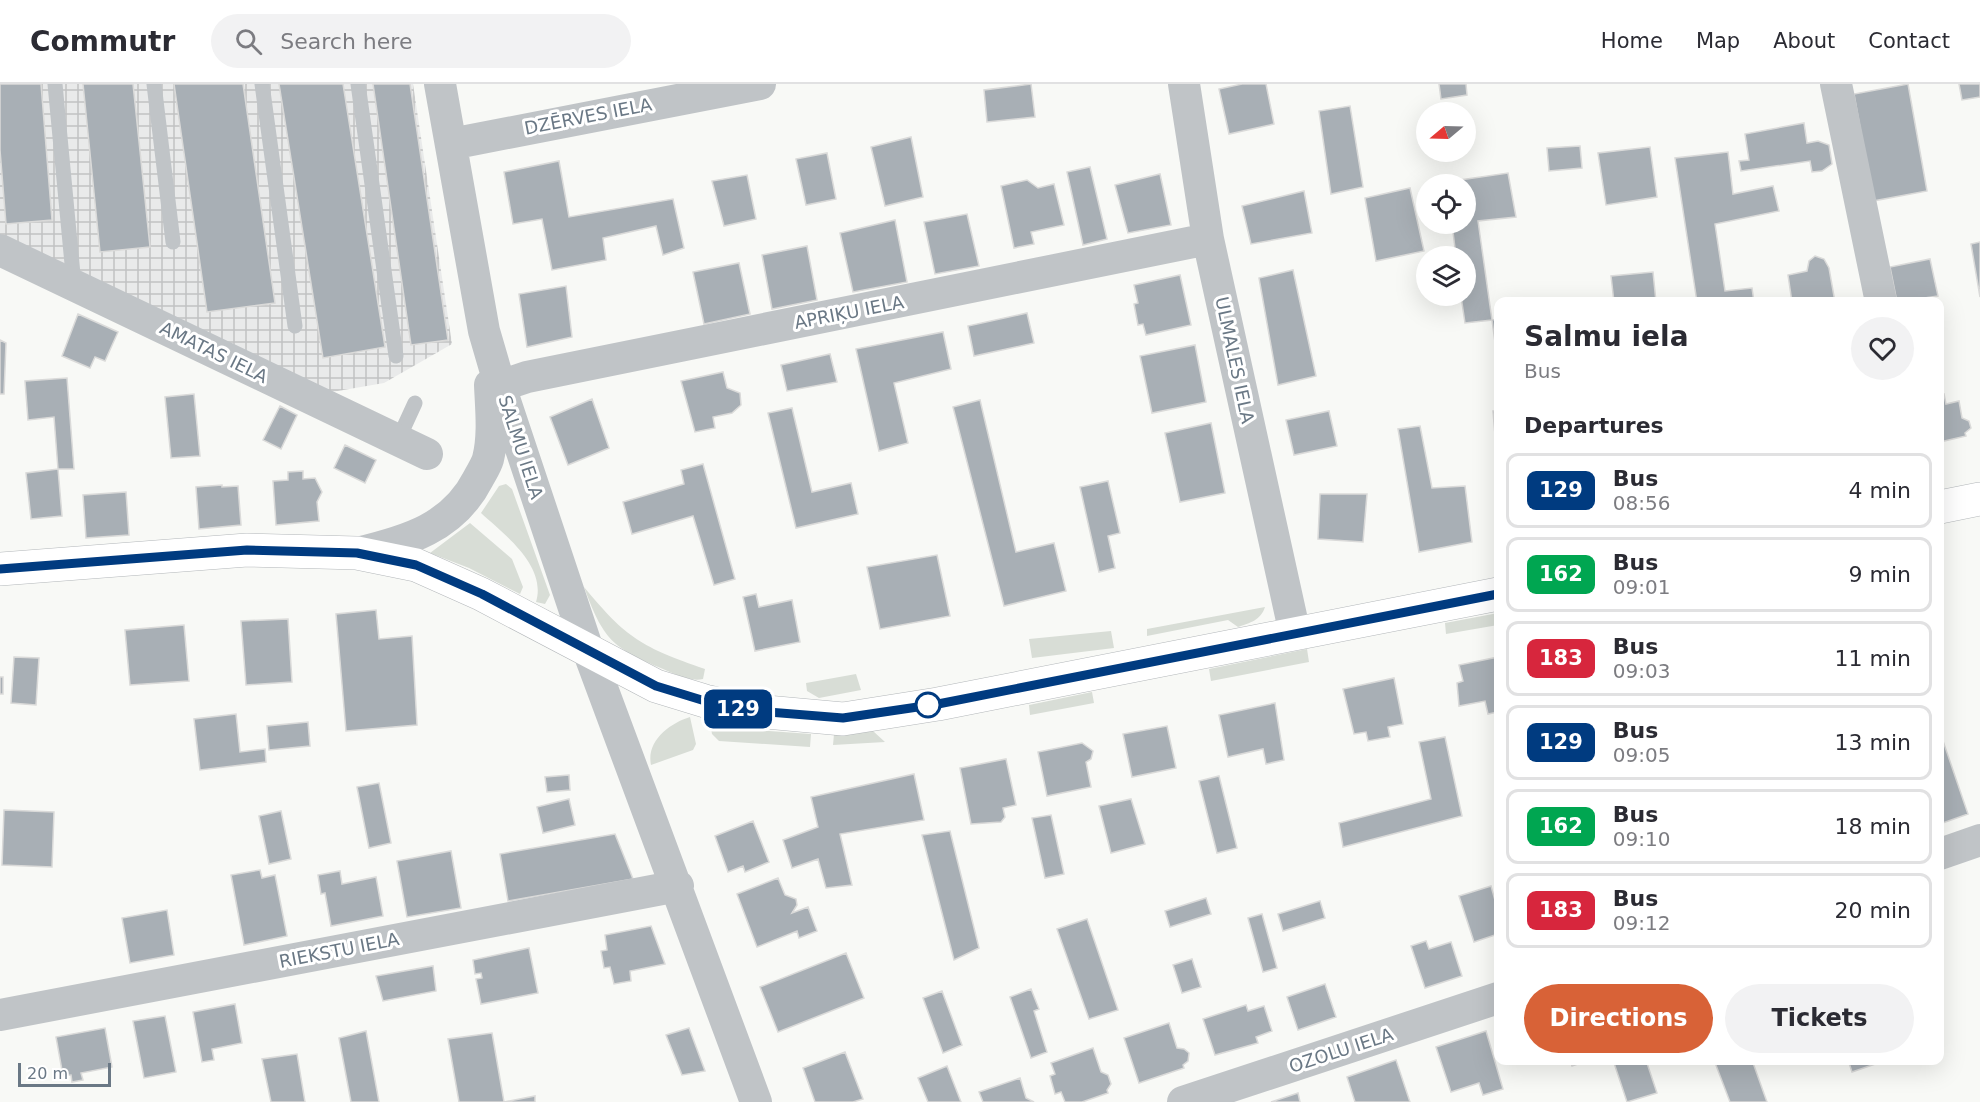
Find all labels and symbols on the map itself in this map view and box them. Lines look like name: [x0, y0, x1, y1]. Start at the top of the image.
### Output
street label: DZĒRVES IELA: [523, 93, 654, 139]
north arrow: [1416, 102, 1476, 162]
street label: APRIĶU IELA: [792, 291, 906, 333]
street label: ULMALES IELA: [1211, 295, 1259, 426]
street label: AMATAS IELA: [157, 317, 272, 387]
street label: SALMU IELA: [494, 392, 548, 502]
line badge: 129: [704, 690, 772, 728]
unlabelled marker: [915, 692, 941, 718]
street label: RIEKSTU IELA: [277, 928, 401, 972]
street label: OZOLU IELA: [1286, 1023, 1396, 1077]
scale bar: [18, 1060, 111, 1088]

